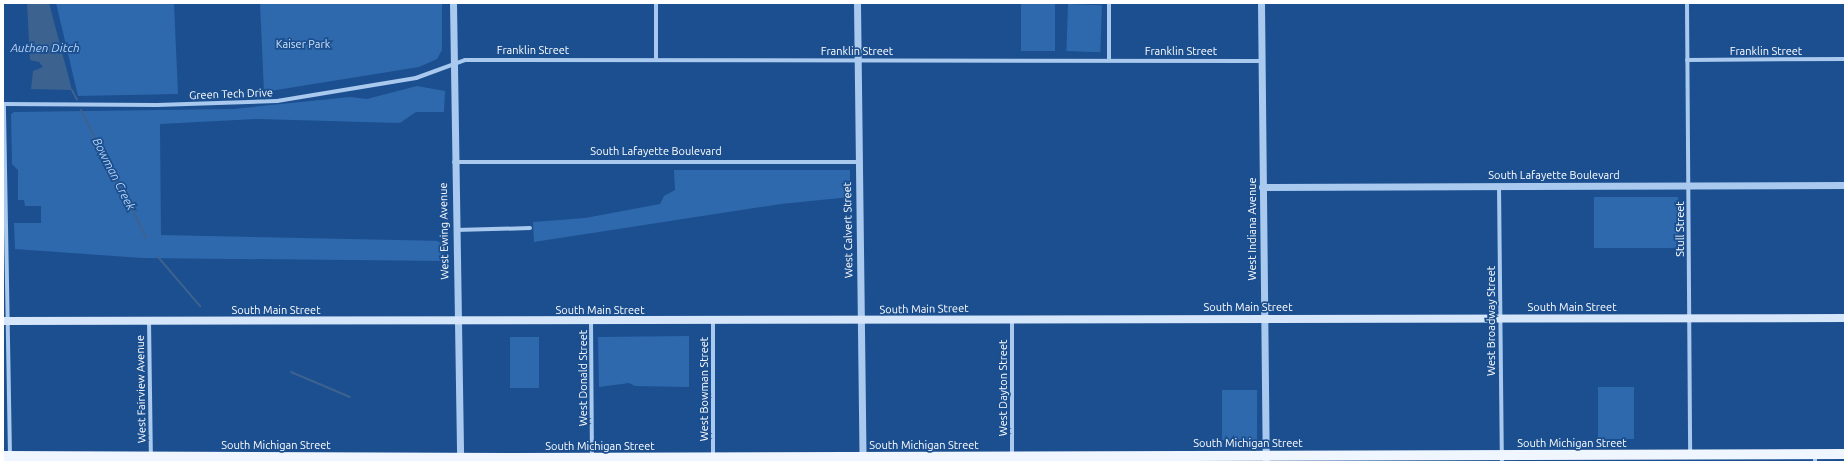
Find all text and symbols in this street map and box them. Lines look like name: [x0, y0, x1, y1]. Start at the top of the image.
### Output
park label: Kaiser Park: [276, 37, 330, 51]
water label: Authen Ditch: [10, 41, 80, 55]
street label: Franklin Street: [497, 43, 569, 57]
street label: Franklin Street: [821, 44, 893, 58]
street label: Franklin Street: [1145, 44, 1217, 58]
street label: Franklin Street: [1730, 44, 1802, 58]
street label: Green Tech Drive: [189, 86, 273, 102]
water label: Bowman Creek: [90, 135, 138, 213]
street label: South Lafayette Boulevard: [590, 144, 722, 158]
street label: South Lafayette Boulevard: [1488, 168, 1620, 182]
street label: West Indiana Avenue: [1245, 177, 1259, 281]
street label: West Ewing Avenue: [437, 182, 451, 280]
street label: West Calvert Street: [841, 182, 855, 278]
street label: Stull Street: [1673, 201, 1687, 257]
street label: West Broadway Street: [1484, 266, 1498, 376]
street label: South Main Street: [1203, 300, 1293, 314]
street label: South Main Street: [1527, 300, 1617, 314]
street label: South Main Street: [879, 302, 969, 316]
street label: South Main Street: [231, 303, 321, 317]
street label: South Main Street: [555, 303, 645, 317]
street label: West Donald Street: [576, 330, 590, 426]
street label: West Fairview Avenue: [133, 335, 149, 443]
street label: West Bowman Street: [697, 337, 711, 441]
street label: West Dayton Street: [996, 340, 1010, 436]
street label: South Michigan Street: [1193, 436, 1303, 450]
street label: South Michigan Street: [1517, 436, 1627, 450]
street label: South Michigan Street: [221, 438, 331, 452]
street label: South Michigan Street: [869, 438, 979, 452]
street label: South Michigan Street: [545, 439, 655, 453]

